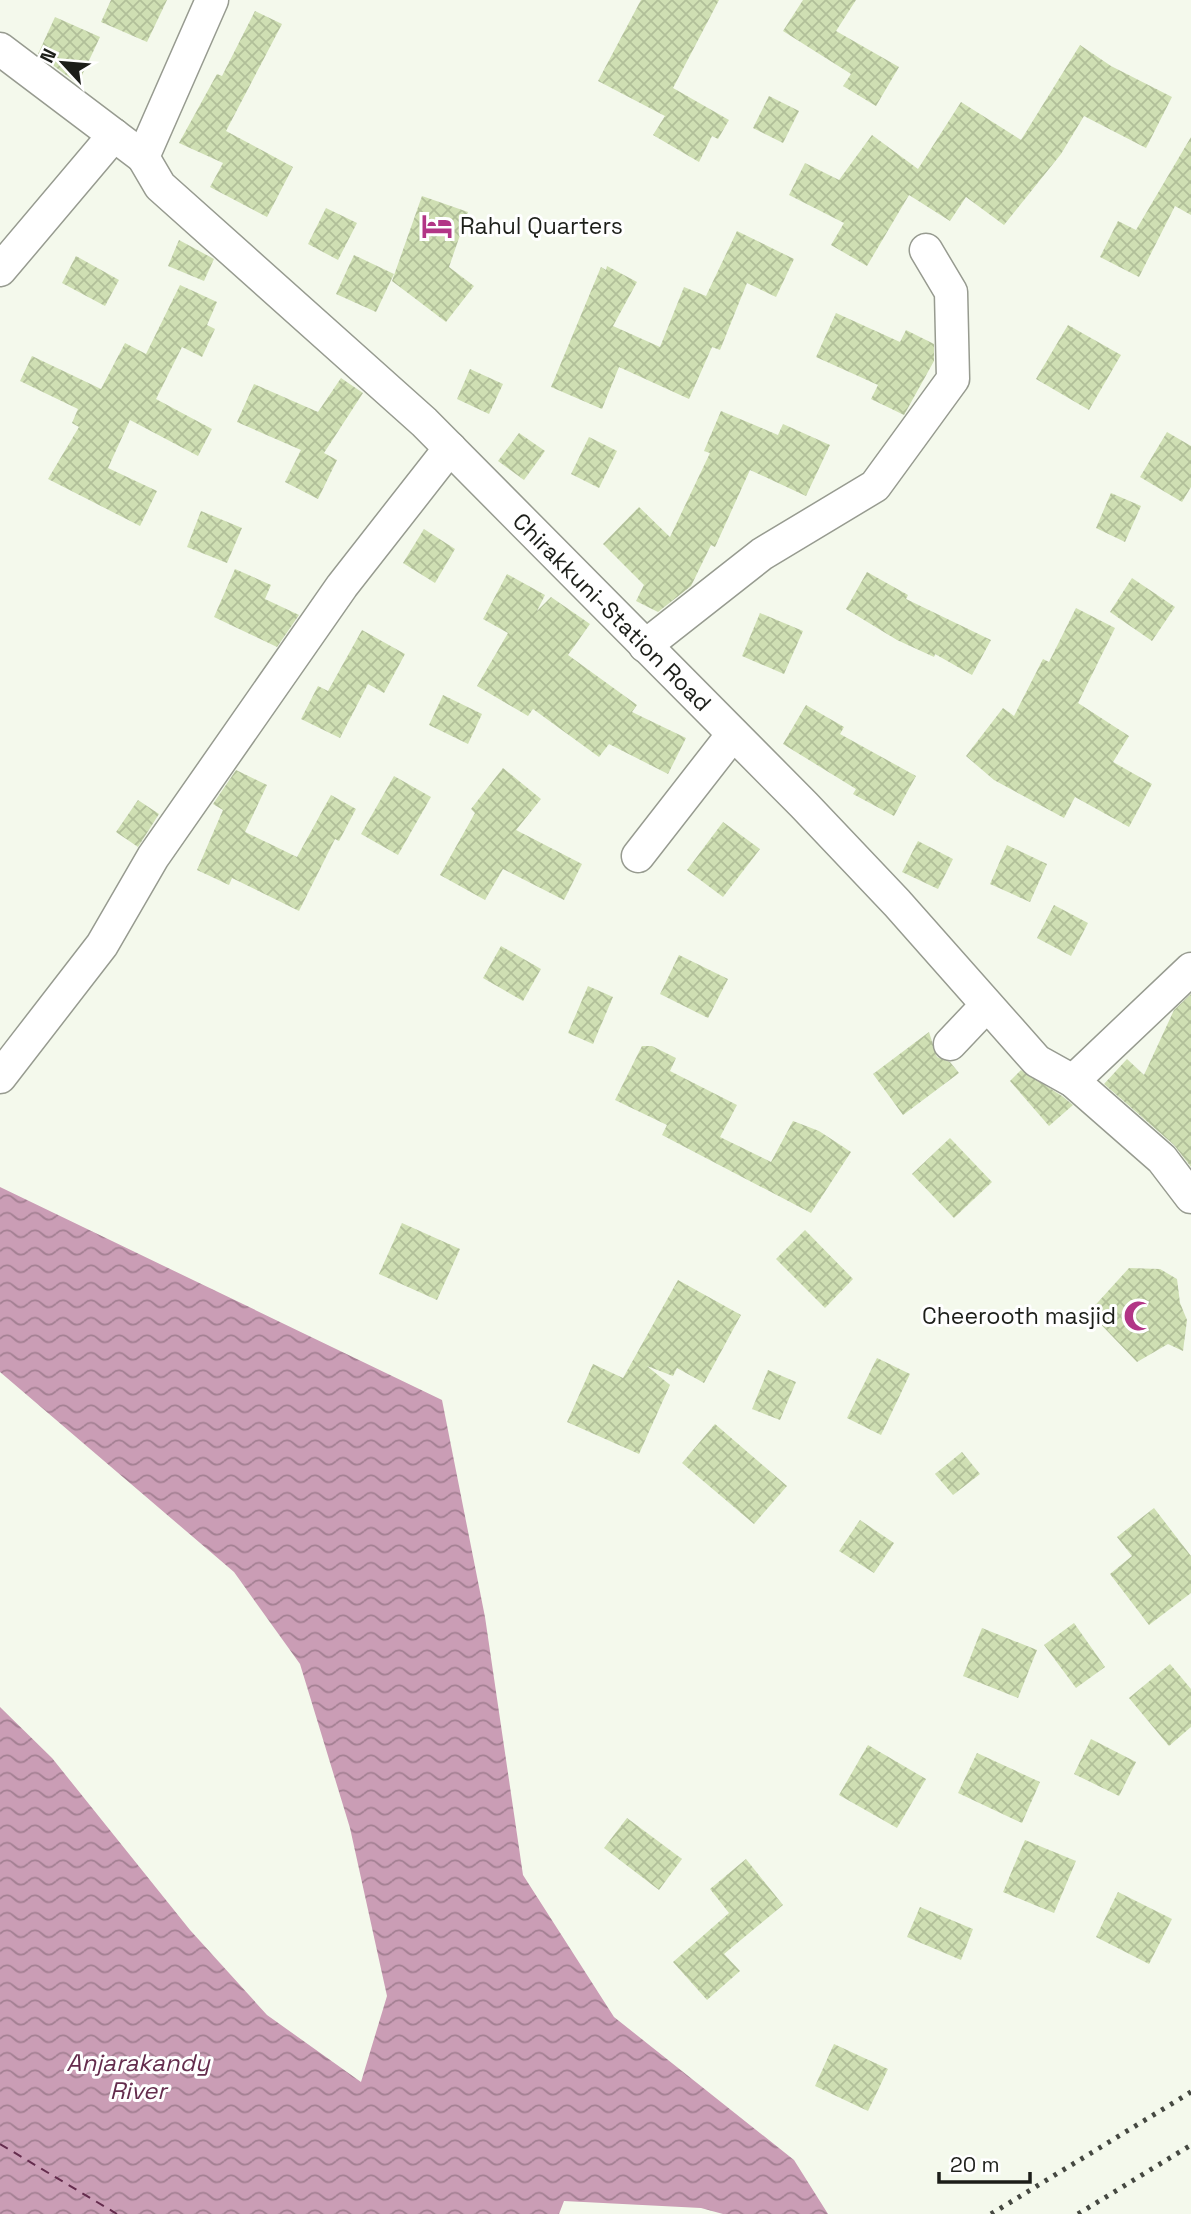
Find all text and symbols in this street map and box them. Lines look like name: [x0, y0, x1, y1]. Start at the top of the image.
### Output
north arrow: [28, 28, 98, 98]
text: N: [34, 45, 62, 67]
hotel icon: Rahul Quarters: [420, 209, 454, 243]
place label: Rahul Quarters: [460, 211, 623, 241]
street label: Chirakkuni-Station Road: [506, 506, 718, 718]
mosque icon: Cheerooth masjid: [1122, 1299, 1156, 1333]
place label: Cheerooth masjid: [922, 1301, 1116, 1331]
water label: Anjarakandy River: [66, 2047, 211, 2106]
scale bar: [939, 2140, 1030, 2184]
text: 20 m: [950, 2151, 1000, 2178]

